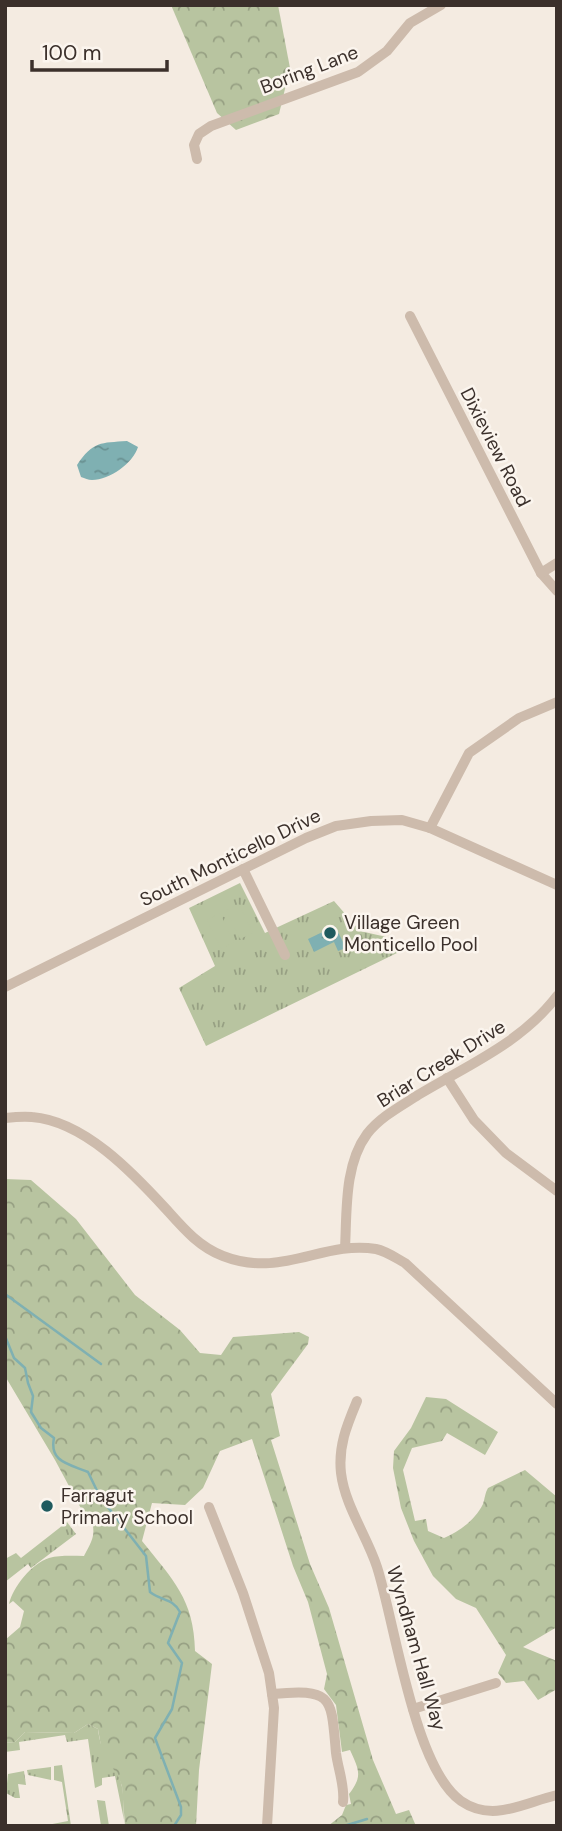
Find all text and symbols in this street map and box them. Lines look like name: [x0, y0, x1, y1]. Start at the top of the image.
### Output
scale bar: [32, 28, 166, 72]
text: 100 m: [42, 39, 102, 67]
street label: Boring Lane: [257, 39, 362, 100]
street label: Dixieview Road: [455, 383, 536, 511]
street label: South Monticello Drive: [136, 803, 325, 912]
place label: Village Green Monticello Pool: [344, 910, 478, 957]
marker: Village Green Monticello Pool: [322, 925, 338, 941]
street label: Briar Creek Drive: [372, 1014, 510, 1113]
place label: Farragut Primary School: [61, 1483, 193, 1530]
marker: Farragut Primary School: [39, 1498, 55, 1514]
street label: Wyndham Hall Way: [381, 1563, 452, 1734]

